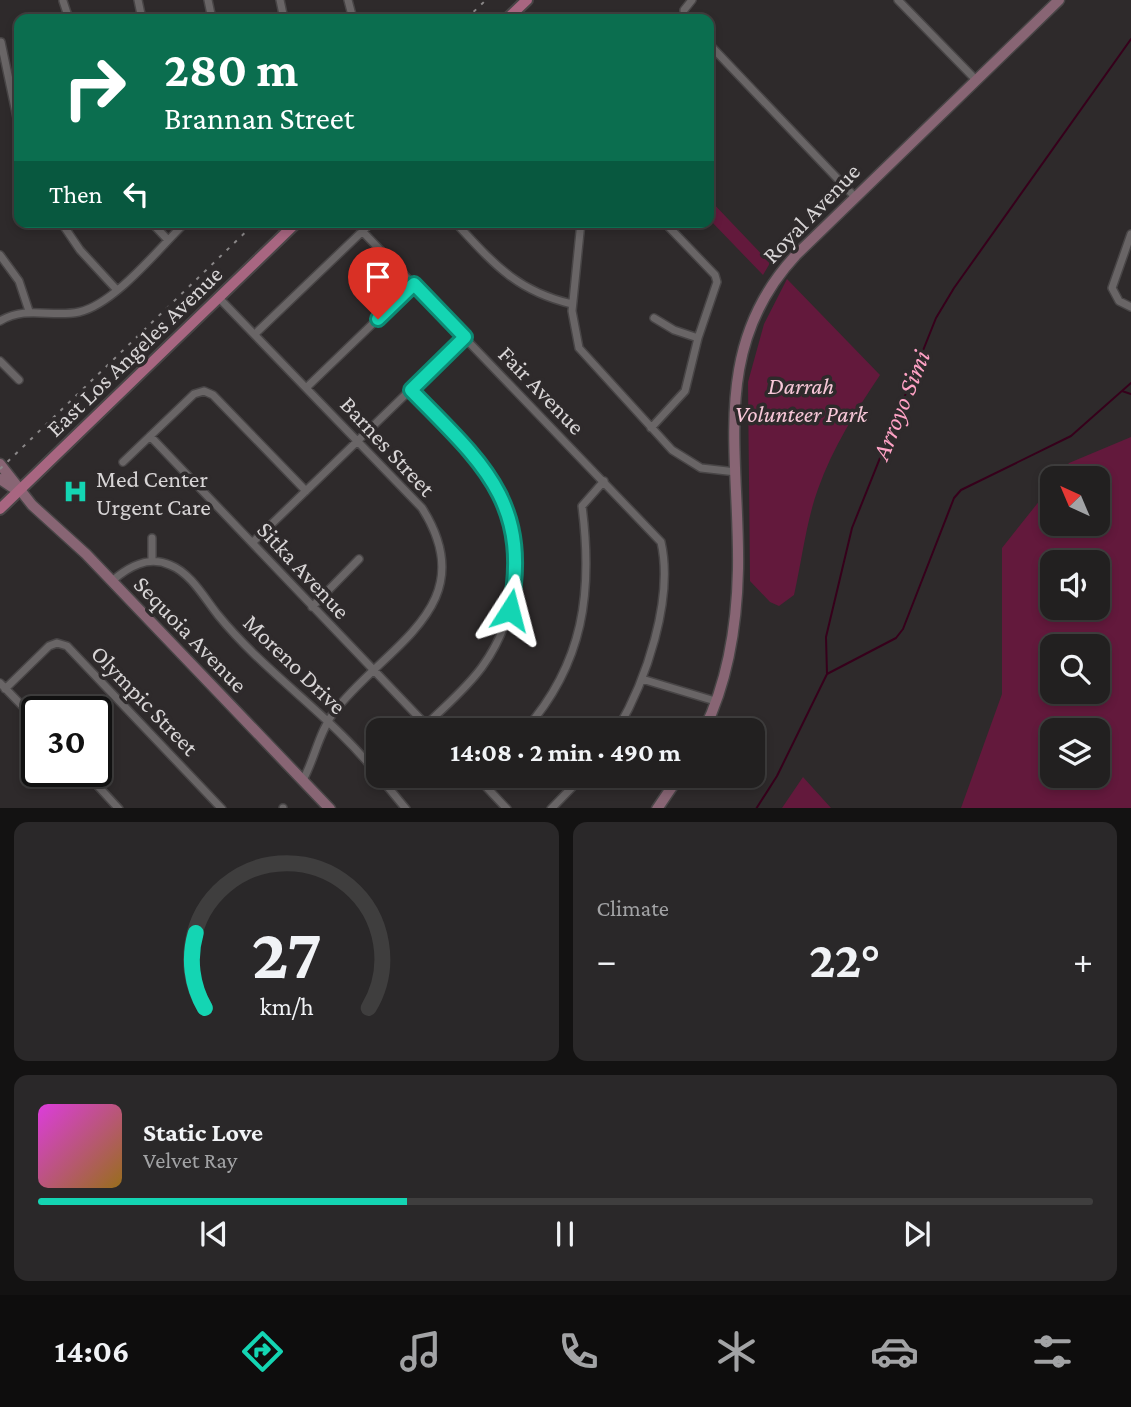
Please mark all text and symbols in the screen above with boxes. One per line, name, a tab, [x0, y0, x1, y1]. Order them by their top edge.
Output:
icon: right	[49, 42, 140, 133]
text: 280 m	[164, 42, 298, 97]
text: Brannan Street	[164, 100, 354, 136]
street label: Royal Avenue	[757, 157, 865, 269]
icon: left	[117, 175, 155, 213]
text: Then	[49, 180, 103, 209]
pin	[348, 247, 408, 319]
icon: arrive	[359, 258, 397, 296]
street label: East Los Angeles Avenue	[41, 260, 227, 442]
street label: Fair Avenue	[493, 340, 591, 440]
water label: Arroyo Simi	[865, 346, 936, 466]
park label: Darrah Volunteer Park	[735, 372, 869, 427]
street label: Barnes Street	[335, 391, 442, 502]
place label: Med Center Urgent Care	[96, 465, 211, 520]
north arrow	[1040, 466, 1110, 536]
map controls	[1040, 466, 1110, 788]
hospital icon: Med Center Urgent Care	[62, 478, 90, 506]
street label: Sitka Avenue	[252, 516, 356, 624]
button: sound	[1040, 550, 1110, 620]
street label: Sequoia Avenue	[129, 570, 253, 698]
position arrow	[473, 573, 547, 647]
street label: Moreno Drive	[238, 608, 352, 720]
button: search	[1040, 634, 1110, 704]
street label: Olympic Street	[86, 639, 205, 761]
speed limit sign: 30	[21, 696, 112, 787]
button: layers	[1040, 718, 1110, 788]
text: 14:08 · 2 min · 490 m	[450, 738, 681, 767]
text: Climate	[597, 895, 669, 921]
text: 27	[251, 913, 322, 994]
text: 22°	[809, 930, 881, 988]
text: −	[597, 939, 617, 981]
text: +	[1073, 939, 1093, 981]
text: km/h	[259, 992, 313, 1019]
text: Static Love	[143, 1118, 263, 1147]
text: Velvet Ray	[143, 1147, 237, 1173]
icon: previous	[195, 1215, 233, 1253]
icon: pause	[546, 1215, 584, 1253]
icon: next	[898, 1215, 936, 1253]
icon: directions	[238, 1327, 287, 1376]
icon: music	[396, 1327, 445, 1376]
icon: phone	[554, 1327, 603, 1376]
icon: climate	[712, 1327, 761, 1376]
icon: car	[870, 1327, 919, 1376]
icon: filters	[1028, 1327, 1077, 1376]
text: 14:06	[54, 1333, 129, 1369]

